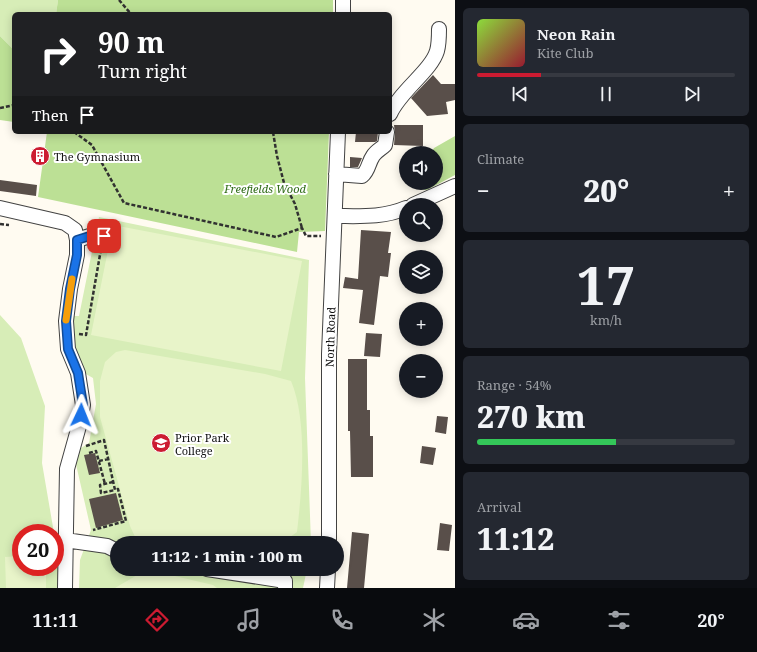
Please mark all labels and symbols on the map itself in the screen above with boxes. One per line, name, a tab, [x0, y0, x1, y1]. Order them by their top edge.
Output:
building icon: The Gymnasium	[29, 145, 51, 167]
place label: The Gymnasium	[54, 149, 141, 164]
park label: Freefields Wood	[223, 181, 306, 196]
pin	[87, 219, 121, 253]
street label: North Road	[321, 306, 339, 367]
position arrow	[60, 394, 102, 436]
place label: Prior Park College	[175, 430, 230, 458]
school or university icon: Prior Park College	[150, 432, 172, 454]
speed limit sign: 20	[12, 524, 64, 576]

